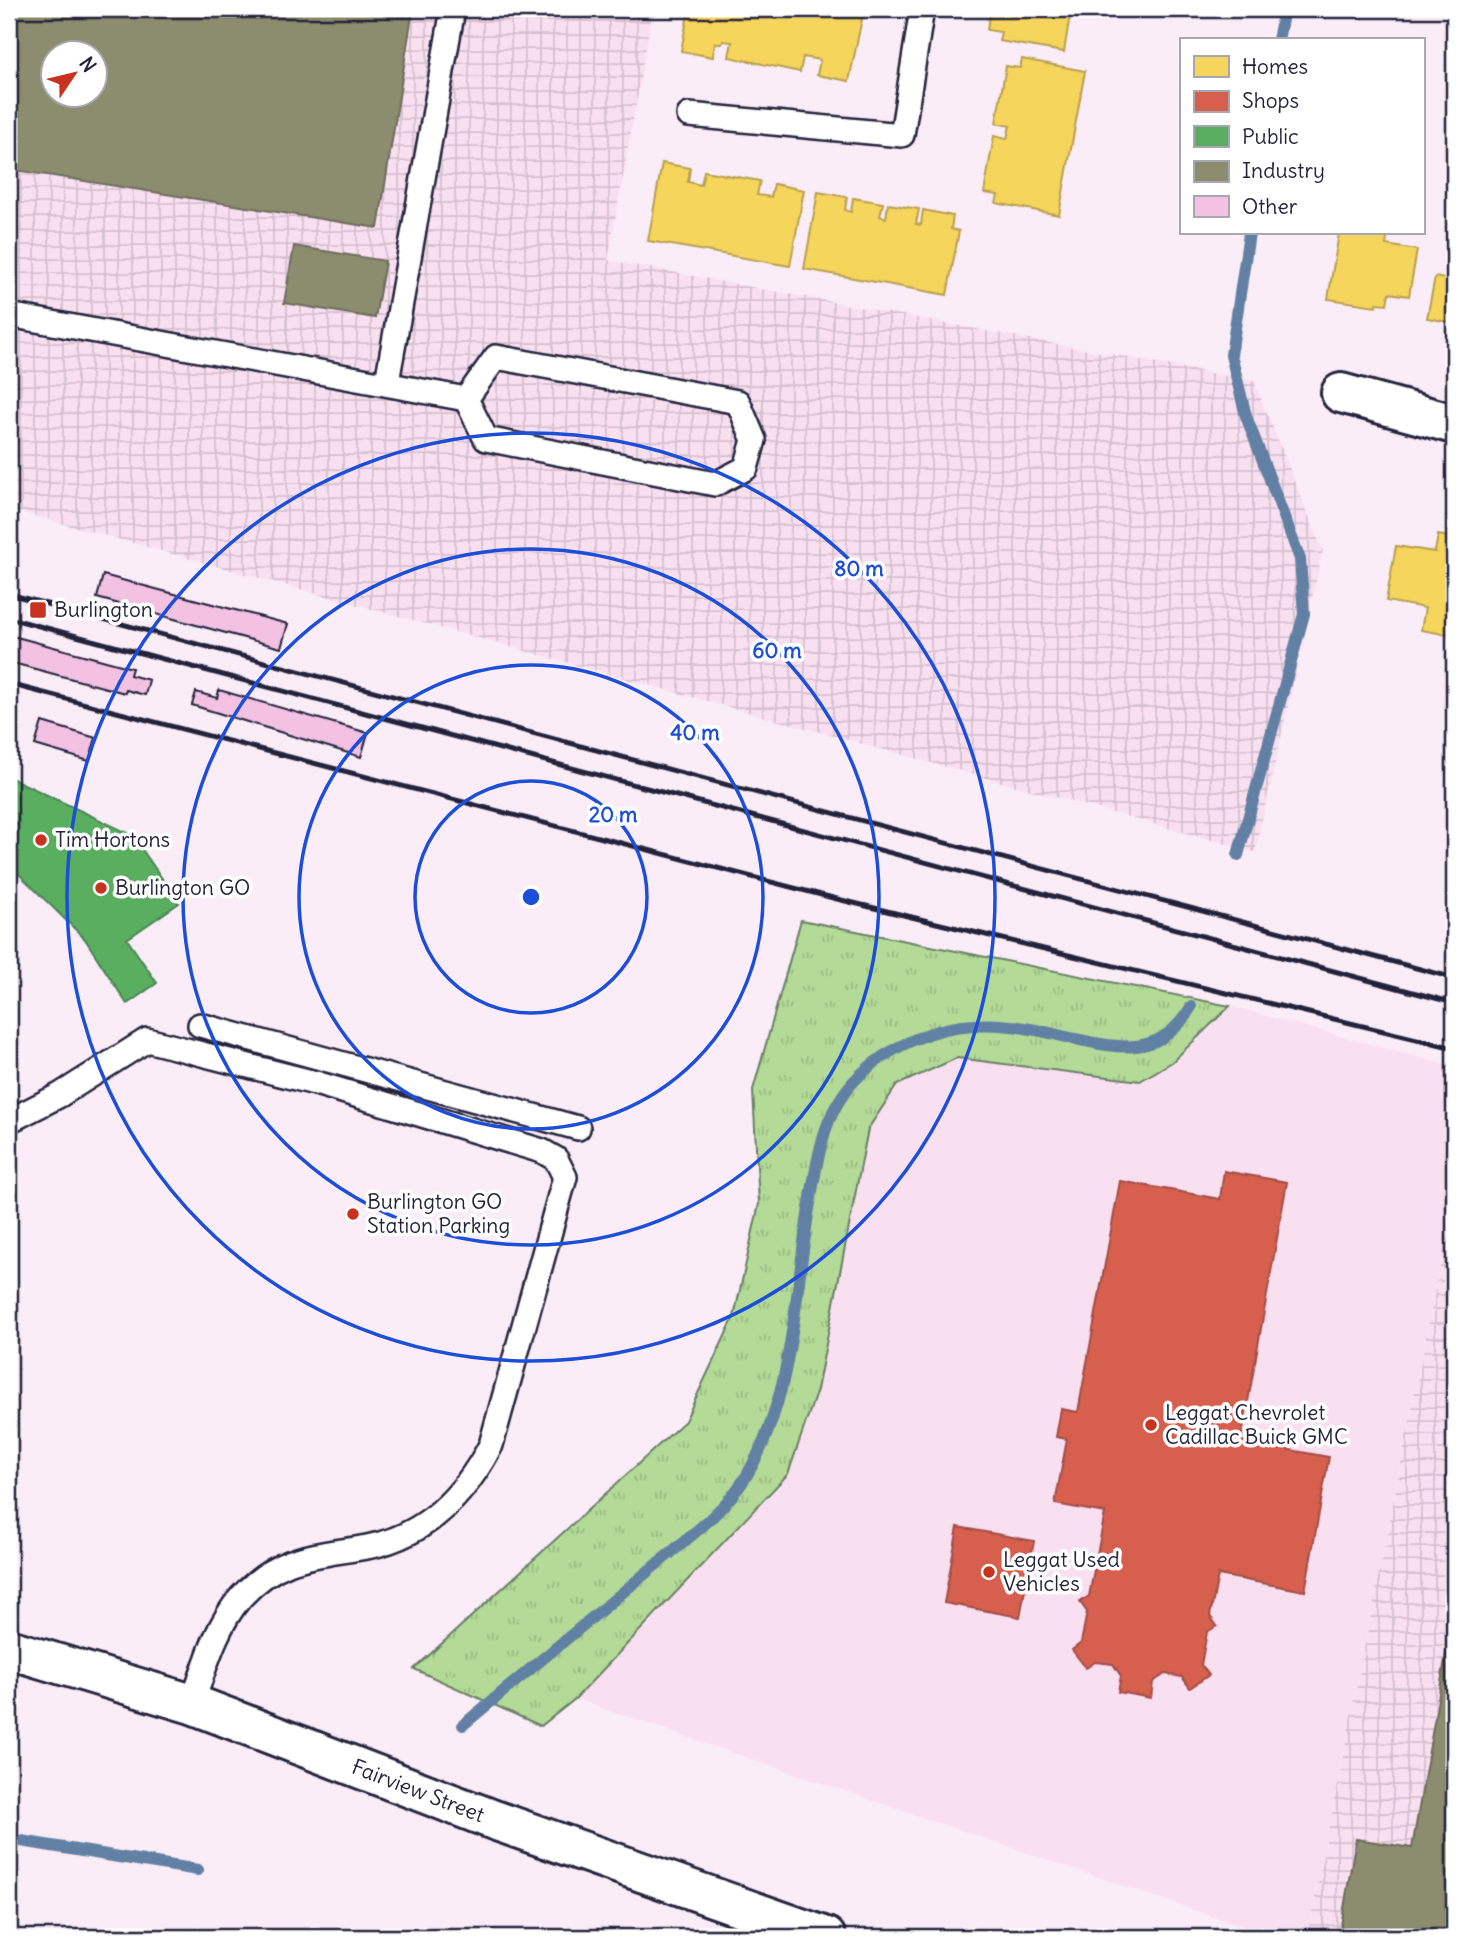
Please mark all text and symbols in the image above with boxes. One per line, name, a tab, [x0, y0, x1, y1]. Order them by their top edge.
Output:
north arrow	[38, 38, 108, 108]
legend	[1180, 38, 1424, 234]
text: N	[74, 52, 102, 77]
text: Homes	[1242, 53, 1308, 80]
text: Shops	[1242, 87, 1299, 114]
text: Public	[1242, 123, 1299, 150]
text: Industry	[1242, 157, 1325, 184]
text: Other	[1242, 193, 1298, 220]
text: 80 m	[834, 555, 884, 582]
place label: Burlington	[54, 596, 153, 623]
marker: Burlington	[28, 600, 48, 620]
text: 60 m	[752, 637, 802, 664]
text: 40 m	[670, 719, 720, 746]
text: 20 m	[589, 801, 638, 828]
place label: Tim Hortons	[55, 826, 170, 853]
marker: Tim Hortons	[33, 832, 49, 848]
place label: Burlington GO	[115, 874, 250, 901]
marker: Burlington GO	[93, 880, 109, 896]
centre of rings	[519, 885, 543, 909]
place label: Burlington GO Station Parking	[367, 1188, 510, 1239]
marker: Burlington GO Station Parking	[345, 1206, 361, 1222]
place label: Leggat Chevrolet Cadillac Buick GMC	[1165, 1399, 1348, 1450]
marker: Leggat Chevrolet Cadillac Buick GMC	[1143, 1417, 1159, 1433]
place label: Leggat Used Vehicles	[1003, 1546, 1120, 1597]
marker: Leggat Used Vehicles	[981, 1564, 997, 1580]
street label: Fairview Street	[348, 1753, 488, 1828]

